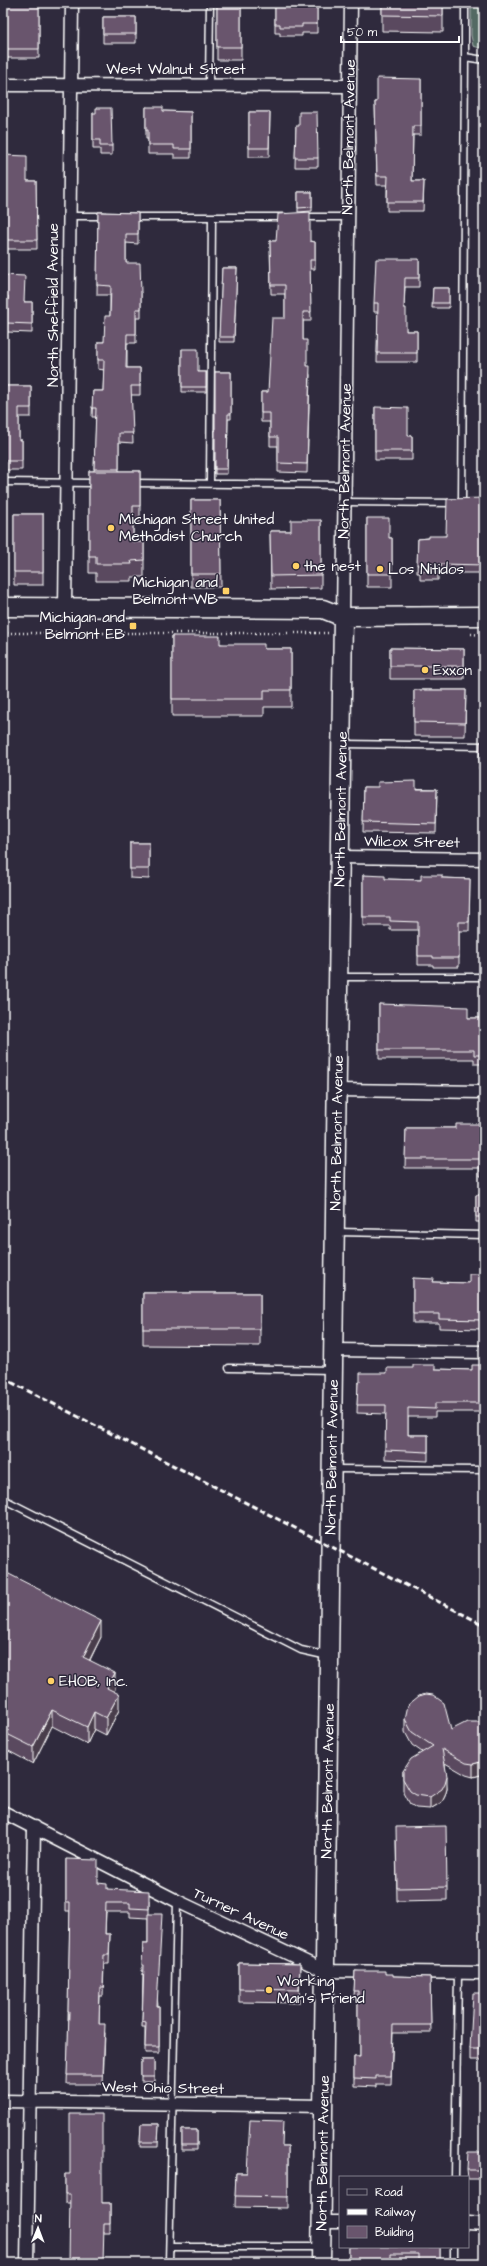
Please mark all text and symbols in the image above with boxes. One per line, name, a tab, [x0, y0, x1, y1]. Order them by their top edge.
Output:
scale bar	[341, 18, 459, 44]
text: 50 m	[347, 24, 378, 41]
street label: West Walnut Street	[106, 59, 246, 80]
street label: North Belmont Avenue	[337, 59, 361, 215]
street label: North Sheffield Avenue	[43, 223, 64, 387]
street label: North Belmont Avenue	[333, 383, 357, 539]
place label: Michigan Street United Methodist Church	[119, 509, 274, 547]
marker: Michigan Street United Methodist Church	[106, 523, 116, 533]
place label: the nest	[304, 556, 361, 577]
place label: Los Nitidos	[388, 559, 464, 580]
marker: the nest	[291, 561, 301, 571]
marker: Los Nitidos	[375, 564, 385, 574]
place label: Michigan and Belmont WB	[132, 572, 218, 610]
marker: Michigan and Belmont WB	[221, 586, 231, 596]
place label: Michigan and Belmont EB	[39, 607, 125, 645]
marker: Michigan and Belmont EB	[128, 621, 138, 631]
place label: Exxon	[433, 660, 472, 681]
marker: Exxon	[420, 665, 430, 675]
street label: North Belmont Avenue	[329, 731, 353, 887]
street label: Wilcox Street	[364, 831, 460, 853]
street label: North Belmont Avenue	[325, 1055, 349, 1211]
street label: North Belmont Avenue	[320, 1379, 344, 1535]
place label: EHOB, Inc.	[59, 1671, 128, 1692]
marker: EHOB, Inc.	[46, 1676, 56, 1686]
street label: North Belmont Avenue	[316, 1703, 340, 1859]
street label: Turner Avenue	[189, 1883, 293, 1945]
place label: Working Man's Friend	[277, 1971, 365, 2009]
marker: Working Man's Friend	[264, 1985, 274, 1995]
street label: North Belmont Avenue	[311, 2075, 335, 2231]
street label: West Ohio Street	[102, 2076, 224, 2100]
legend	[339, 2176, 469, 2248]
text: Road	[375, 2184, 403, 2201]
text: Railway	[375, 2204, 416, 2222]
north arrow	[18, 2208, 58, 2248]
text: N	[35, 2211, 42, 2226]
text: Building	[375, 2224, 413, 2242]

